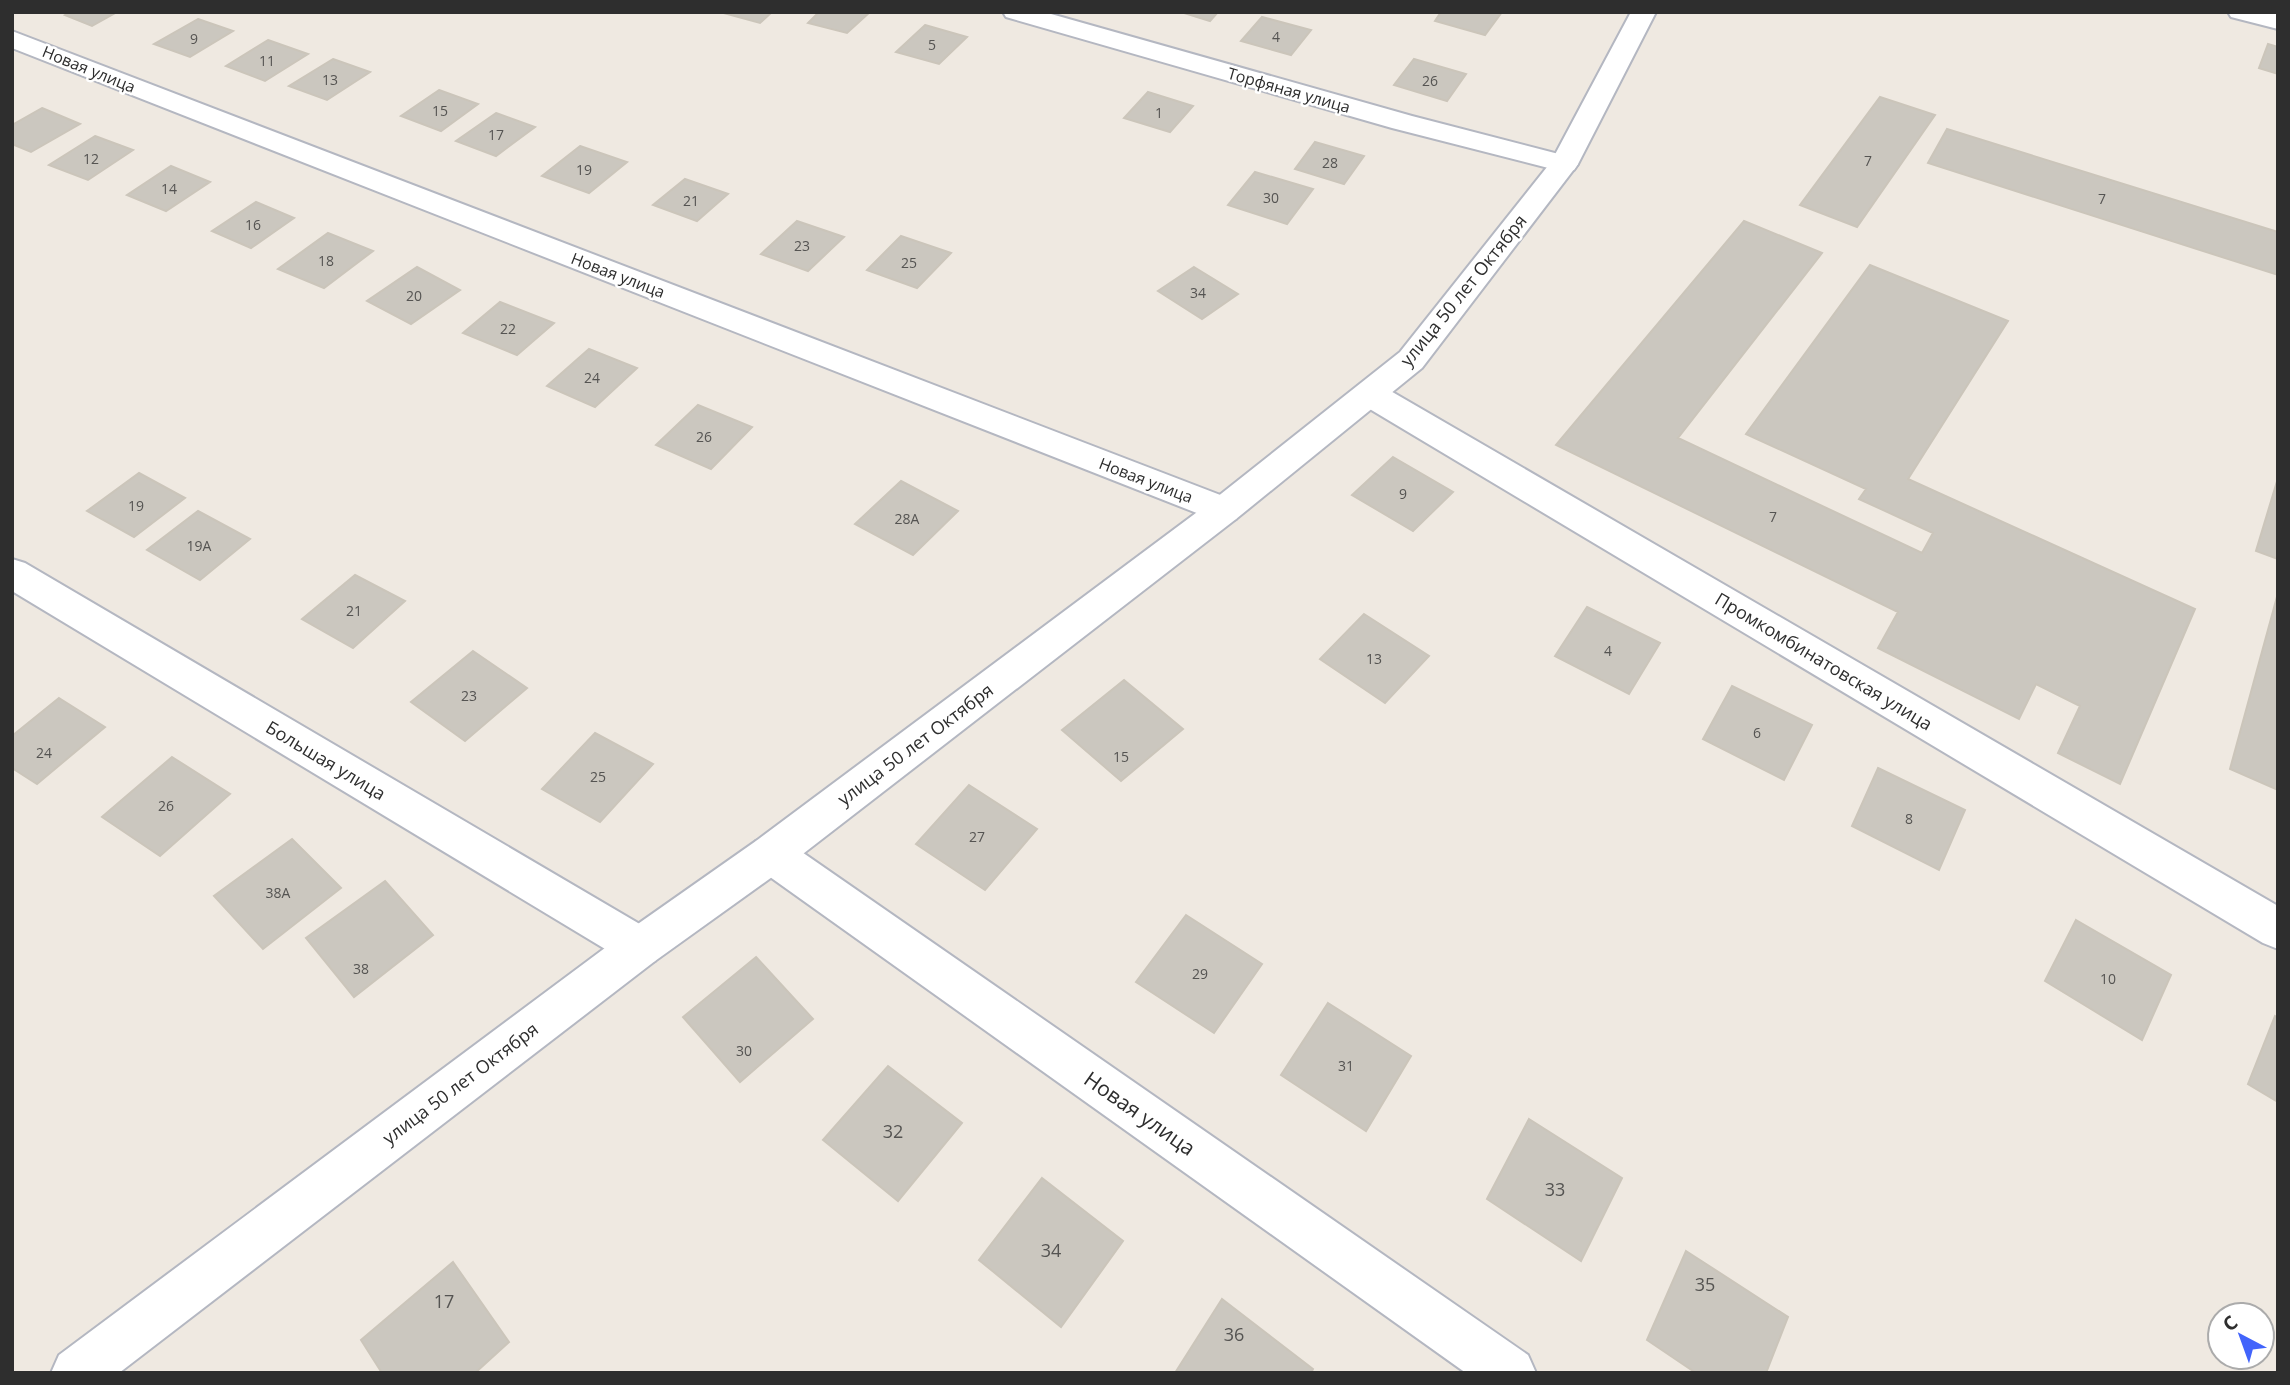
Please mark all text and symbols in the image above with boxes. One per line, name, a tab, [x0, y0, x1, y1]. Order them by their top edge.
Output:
house number: 4	[1272, 27, 1280, 46]
house number: 9	[190, 29, 198, 48]
house number: 5	[928, 35, 936, 54]
street label: Новая улица	[39, 40, 139, 98]
house number: 11	[259, 51, 275, 70]
street label: Торфяная улица	[1225, 62, 1353, 118]
house number: 13	[322, 70, 338, 89]
house number: 26	[1422, 71, 1438, 90]
house number: 15	[432, 101, 448, 120]
house number: 1	[1155, 103, 1163, 122]
house number: 17	[488, 125, 504, 144]
house number: 12	[83, 149, 99, 168]
house number: 7	[1864, 151, 1872, 170]
house number: 28	[1322, 153, 1338, 172]
house number: 19	[576, 160, 592, 179]
house number: 14	[161, 179, 177, 198]
house number: 30	[1263, 188, 1279, 207]
house number: 7	[2098, 189, 2106, 208]
house number: 21	[683, 191, 699, 210]
street label: улица 50 лет Октября	[1394, 209, 1532, 371]
house number: 16	[245, 215, 261, 234]
house number: 23	[794, 236, 810, 255]
street label: Новая улица	[568, 247, 668, 303]
house number: 18	[318, 251, 334, 270]
house number: 25	[901, 253, 917, 272]
house number: 34	[1190, 283, 1206, 302]
house number: 20	[406, 286, 422, 305]
house number: 22	[500, 319, 516, 338]
house number: 24	[584, 368, 600, 387]
house number: 26	[696, 427, 712, 446]
street label: Новая улица	[1096, 452, 1196, 508]
house number: 9	[1399, 484, 1407, 503]
house number: 19	[128, 496, 144, 515]
house number: 7	[1769, 507, 1777, 526]
house number: 28А	[895, 509, 920, 528]
house number: 19А	[187, 536, 212, 555]
street label: Промкомбинатовская улица	[1711, 587, 1937, 735]
house number: 21	[346, 601, 362, 620]
house number: 4	[1604, 641, 1612, 660]
house number: 13	[1366, 649, 1382, 668]
street label: улица 50 лет Октября	[832, 678, 998, 810]
house number: 23	[461, 686, 477, 705]
street label: Большая улица	[262, 715, 390, 805]
house number: 6	[1753, 723, 1761, 742]
house number: 24	[36, 743, 52, 762]
house number: 15	[1113, 747, 1129, 766]
house number: 25	[590, 767, 606, 786]
house number: 26	[158, 796, 174, 815]
house number: 8	[1905, 809, 1913, 828]
house number: 27	[969, 827, 985, 846]
house number: 38А	[266, 883, 291, 902]
house number: 38	[353, 959, 369, 978]
house number: 29	[1192, 964, 1208, 983]
house number: 10	[2100, 969, 2116, 988]
street label: улица 50 лет Октября	[377, 1017, 543, 1149]
house number: 30	[736, 1041, 752, 1060]
house number: 31	[1338, 1056, 1354, 1075]
street label: Новая улица	[1079, 1064, 1201, 1162]
house number: 32	[883, 1119, 903, 1143]
house number: 33	[1545, 1177, 1565, 1201]
house number: 34	[1041, 1238, 1061, 1262]
house number: 35	[1695, 1272, 1715, 1296]
house number: 17	[434, 1289, 454, 1313]
north arrow	[2206, 1301, 2276, 1371]
text: С	[2217, 1309, 2243, 1337]
house number: 36	[1224, 1322, 1244, 1346]

